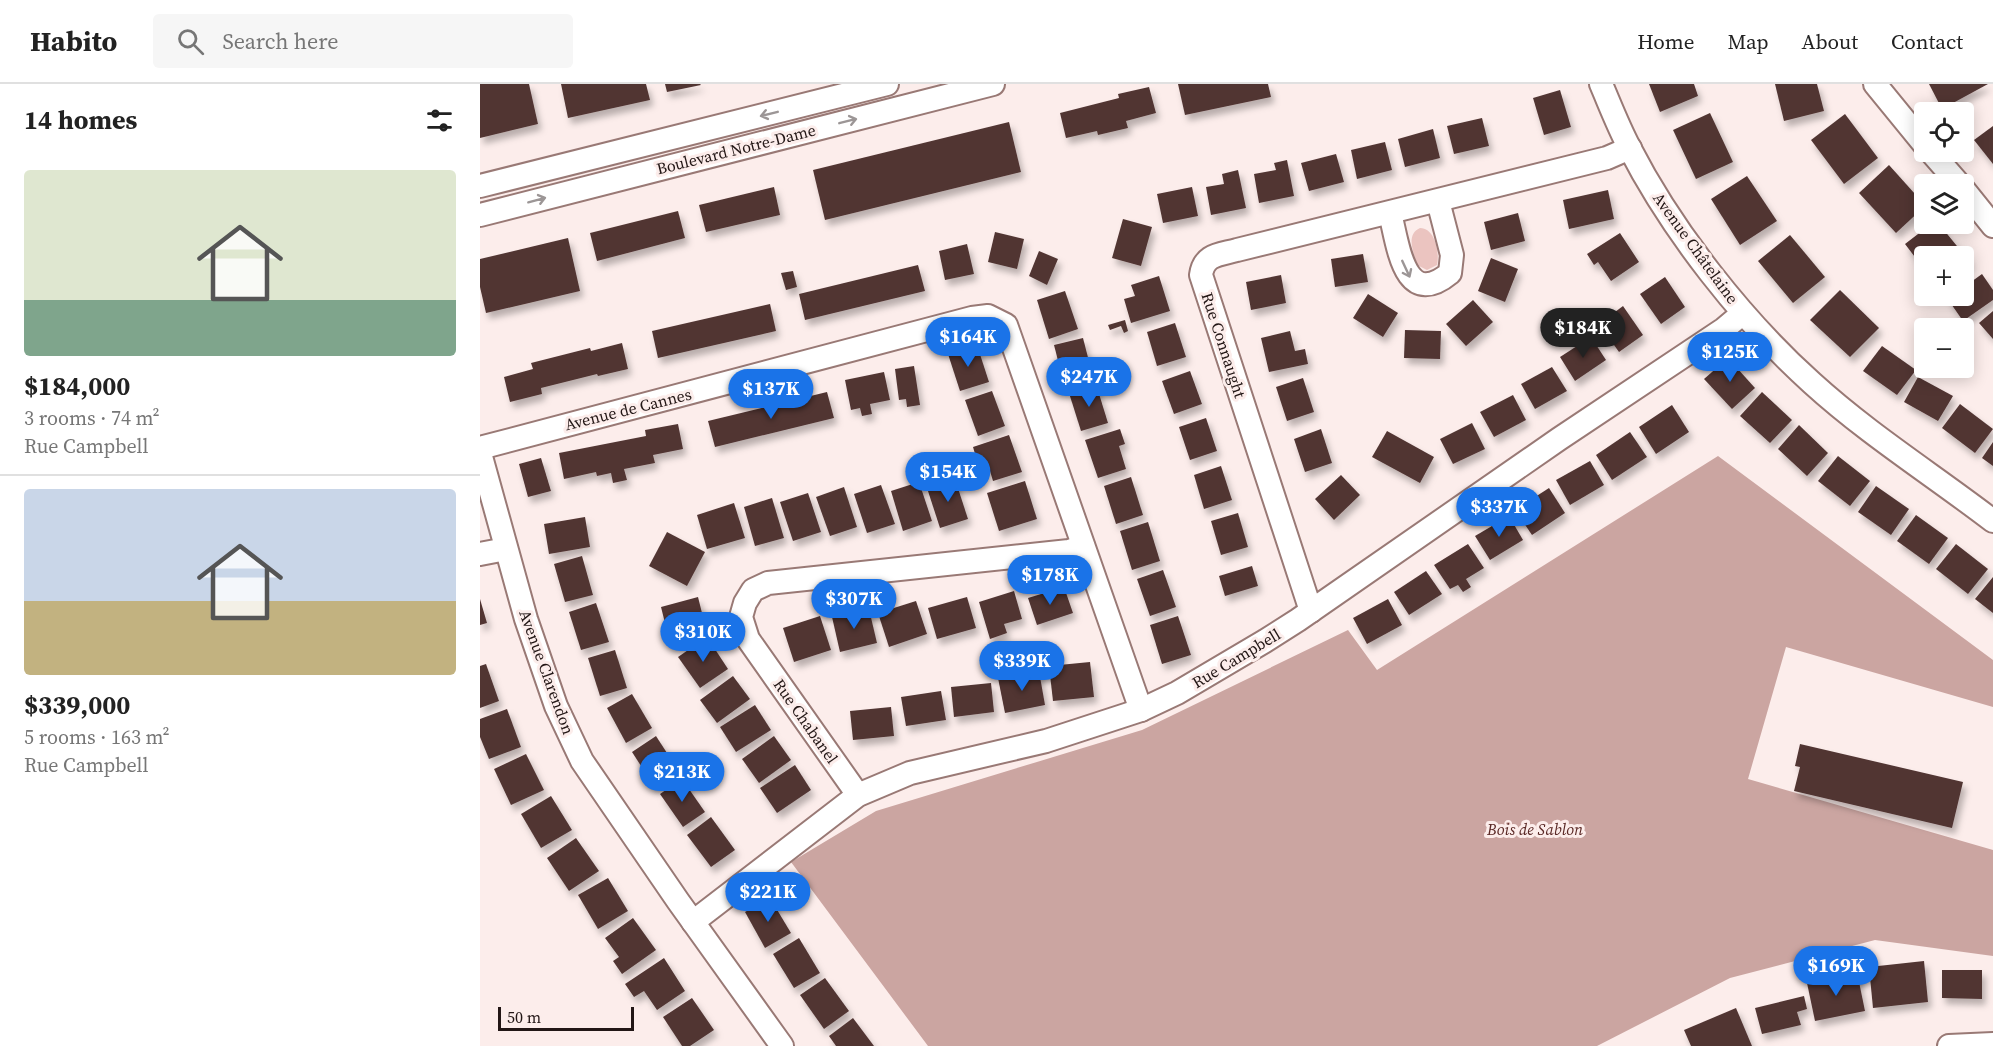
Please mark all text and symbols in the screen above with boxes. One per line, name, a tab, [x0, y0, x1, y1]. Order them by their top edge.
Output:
search box	[153, 14, 573, 68]
text: Habito	[30, 22, 117, 60]
icon: search	[174, 25, 207, 58]
text: Search here	[222, 26, 338, 56]
text: Home	[1637, 27, 1695, 56]
text: Map	[1728, 27, 1769, 56]
text: About	[1802, 27, 1858, 56]
text: Contact	[1891, 27, 1963, 56]
text: 14 homes	[24, 102, 137, 138]
map controls	[1914, 102, 1974, 378]
button: locate	[1914, 102, 1974, 162]
icon: filters	[423, 104, 456, 137]
one-way arrow	[760, 108, 779, 120]
one-way arrow	[838, 114, 857, 126]
street label: Boulevard Notre-Dame	[654, 119, 818, 179]
button: layers	[1914, 174, 1974, 234]
street label: Avenue Châtelaine	[1648, 188, 1744, 308]
one-way arrow	[527, 194, 546, 205]
icon: home	[186, 209, 294, 317]
button: +	[1914, 246, 1974, 306]
one-way arrow	[1401, 259, 1412, 277]
street label: Rue Connaught	[1197, 289, 1252, 401]
pin: $184K	[1541, 308, 1625, 359]
text: $184K	[1554, 313, 1612, 341]
pin: $164K	[926, 317, 1010, 368]
button: −	[1914, 318, 1974, 378]
text: $164K	[939, 322, 997, 350]
pin: $125K	[1688, 332, 1772, 383]
text: $125K	[1701, 337, 1759, 365]
pin: $247K	[1047, 357, 1131, 408]
text: $247K	[1060, 362, 1118, 390]
text: $184,000	[24, 368, 130, 404]
pin: $137K	[729, 369, 813, 420]
text: $137K	[742, 374, 800, 402]
street label: Avenue de Cannes	[562, 383, 694, 435]
text: 3 rooms · 74 m²	[24, 404, 160, 432]
text: Rue Campbell	[24, 432, 148, 460]
pin: $154K	[906, 452, 990, 503]
text: $154K	[919, 457, 977, 485]
pin: $337K	[1457, 487, 1541, 538]
text: $337K	[1470, 492, 1528, 520]
icon: home	[186, 528, 294, 636]
pin: $178K	[1008, 555, 1092, 606]
text: $178K	[1021, 560, 1079, 588]
pin: $307K	[812, 579, 896, 630]
text: $307K	[825, 584, 883, 612]
street label: Avenue Clarendon	[514, 607, 580, 738]
pin: $310K	[661, 612, 745, 663]
text: $310K	[674, 617, 732, 645]
street label: Rue Campbell	[1188, 623, 1285, 693]
pin: $339K	[980, 641, 1064, 692]
text: $339K	[993, 646, 1051, 674]
street label: Rue Chabanel	[769, 674, 844, 768]
text: $339,000	[24, 687, 130, 723]
text: 5 rooms · 163 m²	[24, 723, 170, 751]
text: Rue Campbell	[24, 751, 148, 779]
pin: $213K	[640, 752, 724, 803]
text: $213K	[653, 757, 711, 785]
park label: Bois de Sablon	[1486, 818, 1583, 840]
pin: $221K	[726, 872, 810, 923]
text: $221K	[739, 877, 797, 905]
pin: $169K	[1794, 946, 1878, 997]
text: $169K	[1807, 951, 1865, 979]
scale bar	[498, 1004, 634, 1032]
text: 50 m	[507, 1006, 541, 1028]

